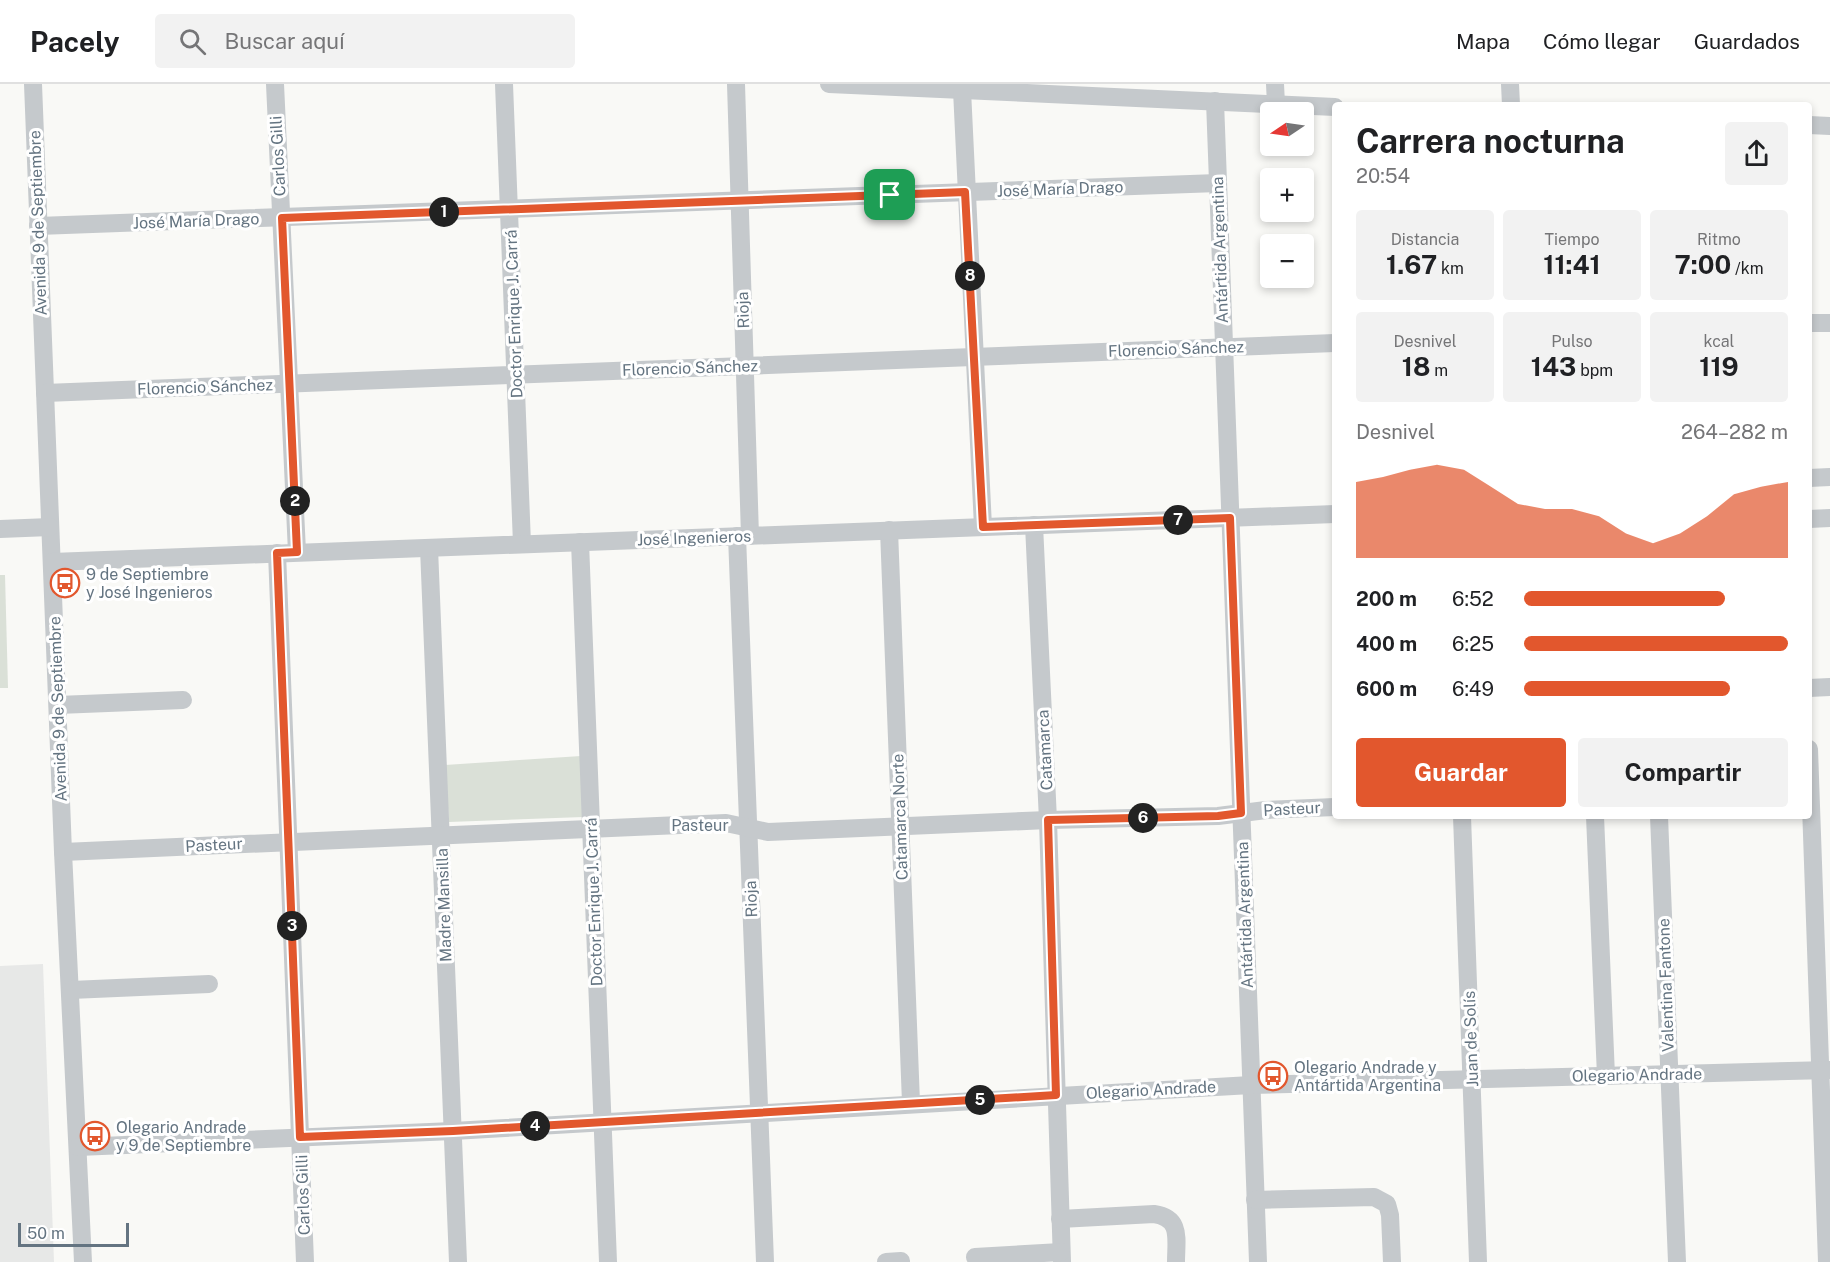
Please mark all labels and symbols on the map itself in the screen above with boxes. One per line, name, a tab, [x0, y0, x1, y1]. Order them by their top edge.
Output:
north arrow	[1260, 102, 1314, 156]
street label: Carlos Gilli	[266, 115, 290, 197]
street label: Avenida 9 de Septiembre	[25, 130, 51, 316]
pin	[864, 169, 915, 220]
street label: Antártida Argentina	[1208, 176, 1232, 324]
street label: José María Drago	[996, 177, 1124, 201]
pin: 1	[429, 197, 459, 227]
street label: José María Drago	[132, 209, 260, 233]
street label: Doctor Enrique J. Carrá	[502, 229, 526, 399]
pin: 8	[955, 261, 985, 291]
street label: Rioja	[733, 291, 753, 329]
street label: Florencio Sánchez	[1108, 337, 1245, 361]
street label: Florencio Sánchez	[622, 356, 759, 380]
street label: Florencio Sánchez	[137, 375, 274, 399]
pin: 2	[280, 486, 310, 516]
pin: 7	[1163, 505, 1193, 535]
street label: José Ingenieros	[637, 527, 751, 549]
place label: 9 de Septiembre y José Ingenieros	[86, 565, 213, 602]
bus stop icon: 9 de Septiembre y José Ingenieros	[49, 567, 81, 599]
street label: Avenida 9 de Septiembre	[45, 616, 71, 802]
street label: Catamarca	[1033, 709, 1057, 791]
street label: Catamarca Norte	[888, 753, 912, 881]
street label: Pasteur	[1263, 798, 1321, 820]
pin: 6	[1128, 803, 1158, 833]
street label: Pasteur	[671, 816, 729, 835]
street label: Doctor Enrique J. Carrá	[582, 817, 606, 987]
street label: Pasteur	[185, 834, 243, 856]
street label: Antártida Argentina	[1233, 841, 1257, 989]
street label: Madre Mansilla	[433, 848, 455, 962]
street label: Rioja	[741, 880, 761, 918]
pin: 3	[277, 911, 307, 941]
street label: Valentina Fantone	[1654, 918, 1678, 1052]
street label: Juan de Solís	[1460, 991, 1482, 1087]
place label: Olegario Andrade y Antártida Argentina	[1294, 1058, 1441, 1095]
bus stop icon: Olegario Andrade y Antártida Argentina	[1257, 1060, 1289, 1092]
street label: Olegario Andrade	[1572, 1064, 1702, 1086]
street label: Olegario Andrade	[1085, 1077, 1217, 1103]
pin: 5	[965, 1085, 995, 1115]
pin: 4	[520, 1111, 550, 1141]
place label: Olegario Andrade y 9 de Septiembre	[116, 1118, 251, 1155]
bus stop icon: Olegario Andrade y 9 de Septiembre	[79, 1120, 111, 1152]
street label: Carlos Gilli	[292, 1154, 314, 1236]
scale bar	[18, 1220, 129, 1248]

